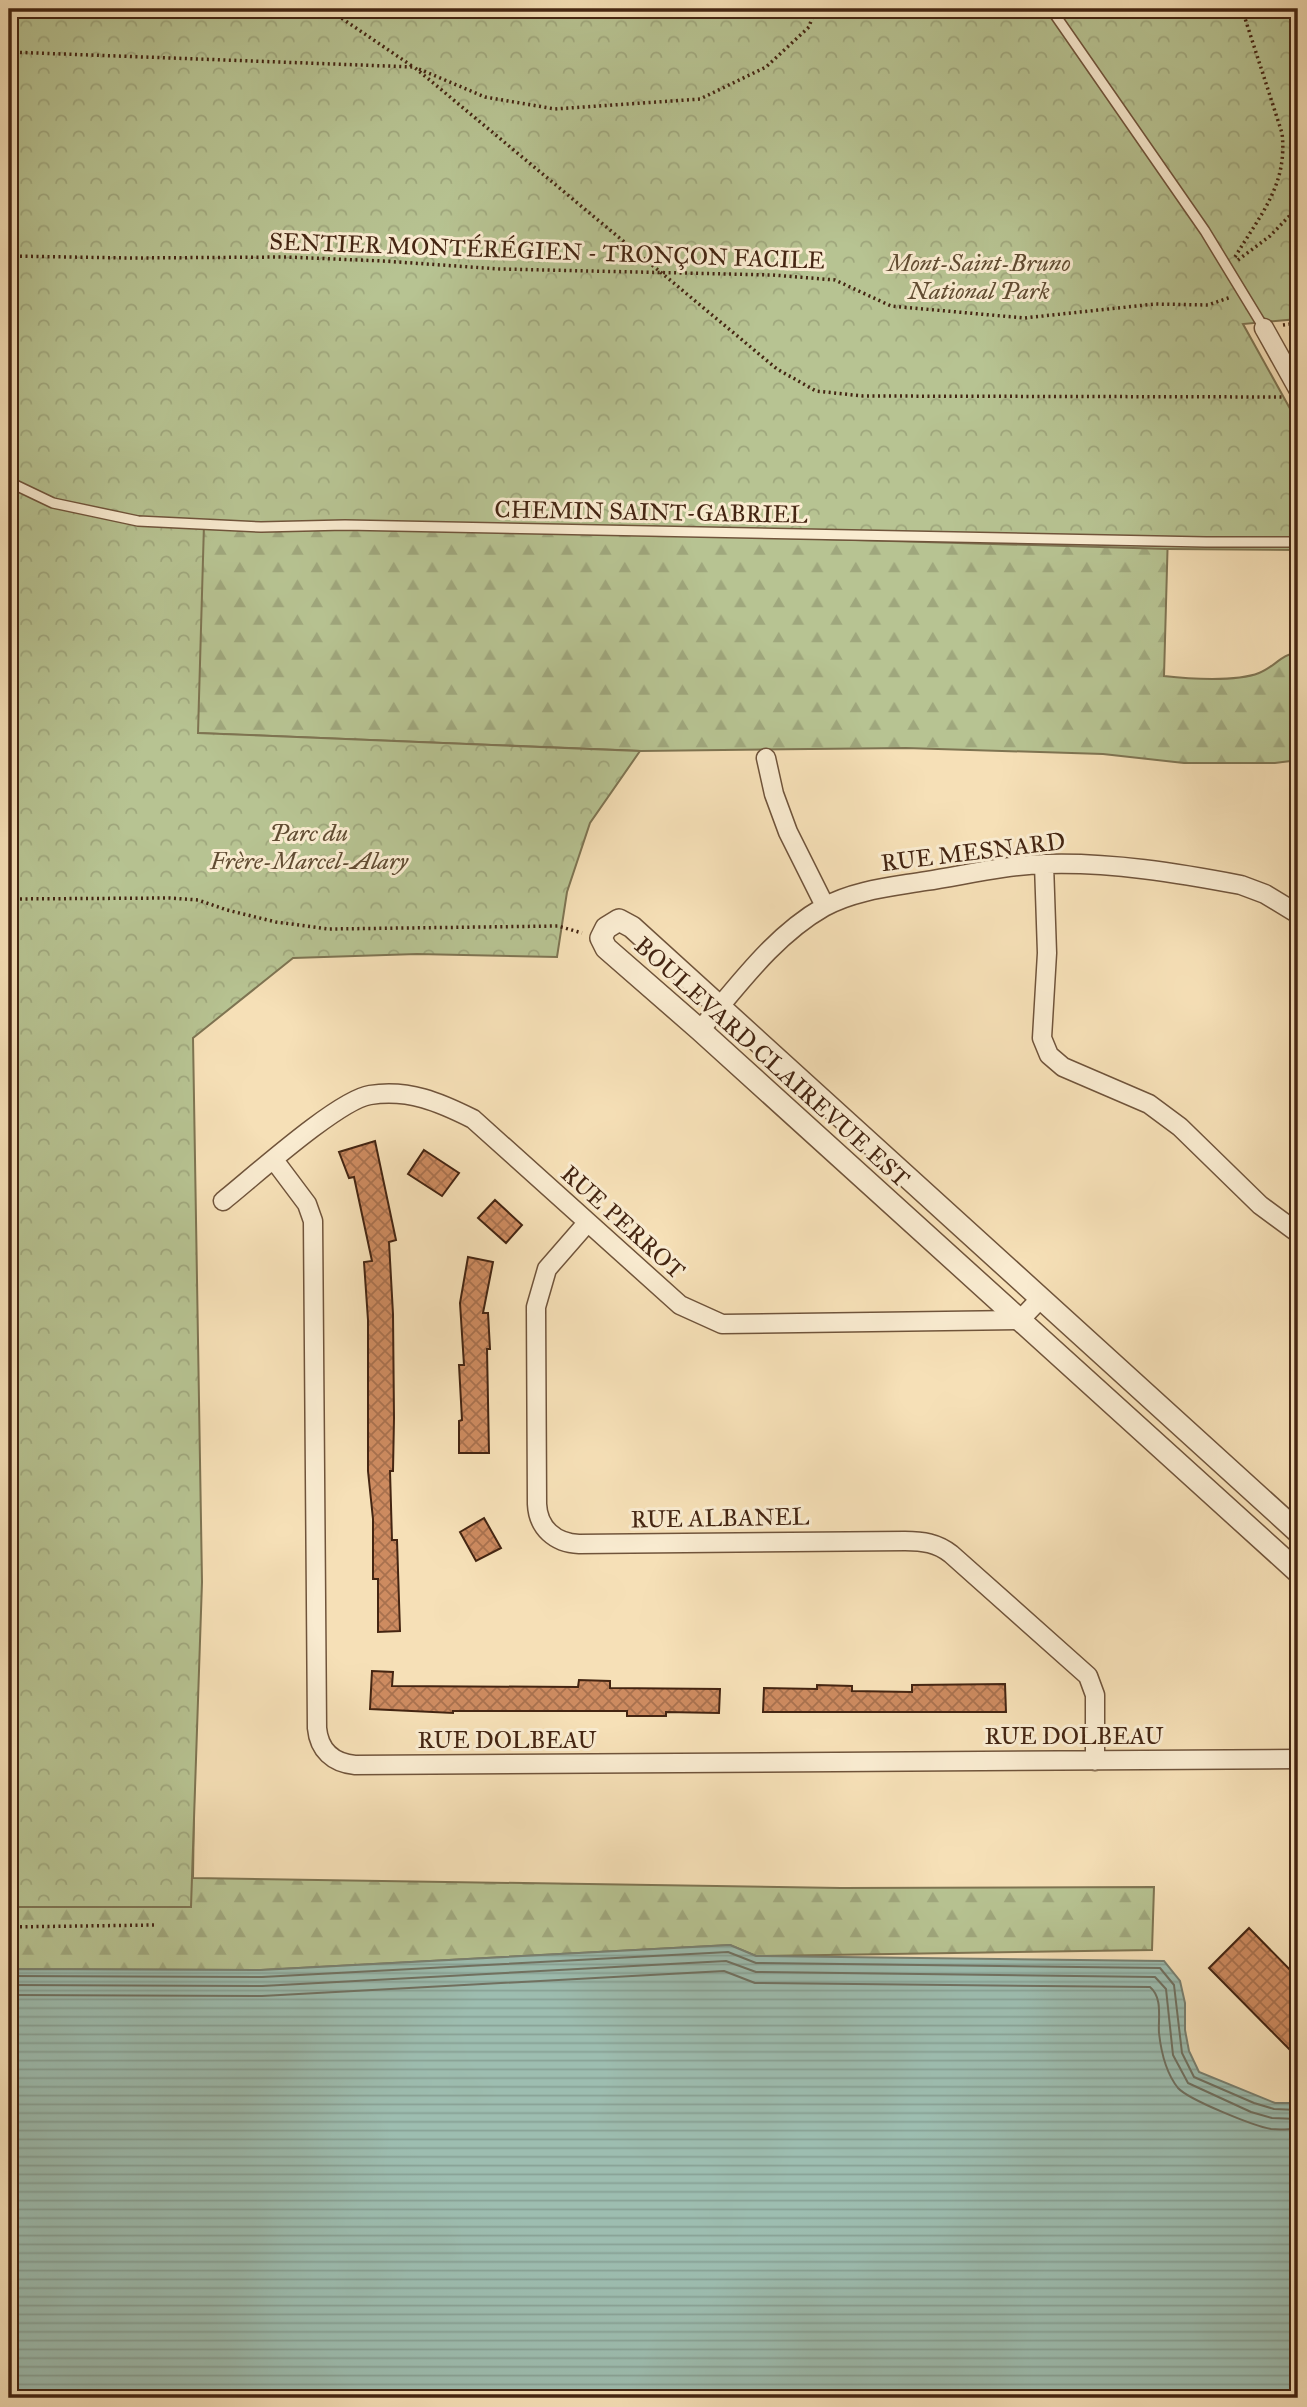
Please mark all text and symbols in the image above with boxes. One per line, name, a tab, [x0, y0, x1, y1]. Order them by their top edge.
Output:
street label: SENTIER MONTÉRÉGIEN - TRONÇON FACILE	[269, 226, 825, 276]
park label: Mont-Saint-Bruno National Park	[885, 248, 1071, 306]
street label: CHEMIN SAINT-GABRIEL	[494, 494, 808, 530]
park label: Parc du Frère-Marcel-Alary	[209, 818, 409, 876]
street label: RUE MESNARD	[879, 826, 1067, 878]
street label: BOULEVARD CLAIREVUE EST	[628, 930, 916, 1194]
street label: RUE PERROT	[555, 1159, 691, 1285]
street label: RUE ALBANEL	[630, 1501, 810, 1535]
street label: RUE DOLBEAU	[984, 1721, 1164, 1751]
street label: RUE DOLBEAU	[417, 1725, 597, 1755]

